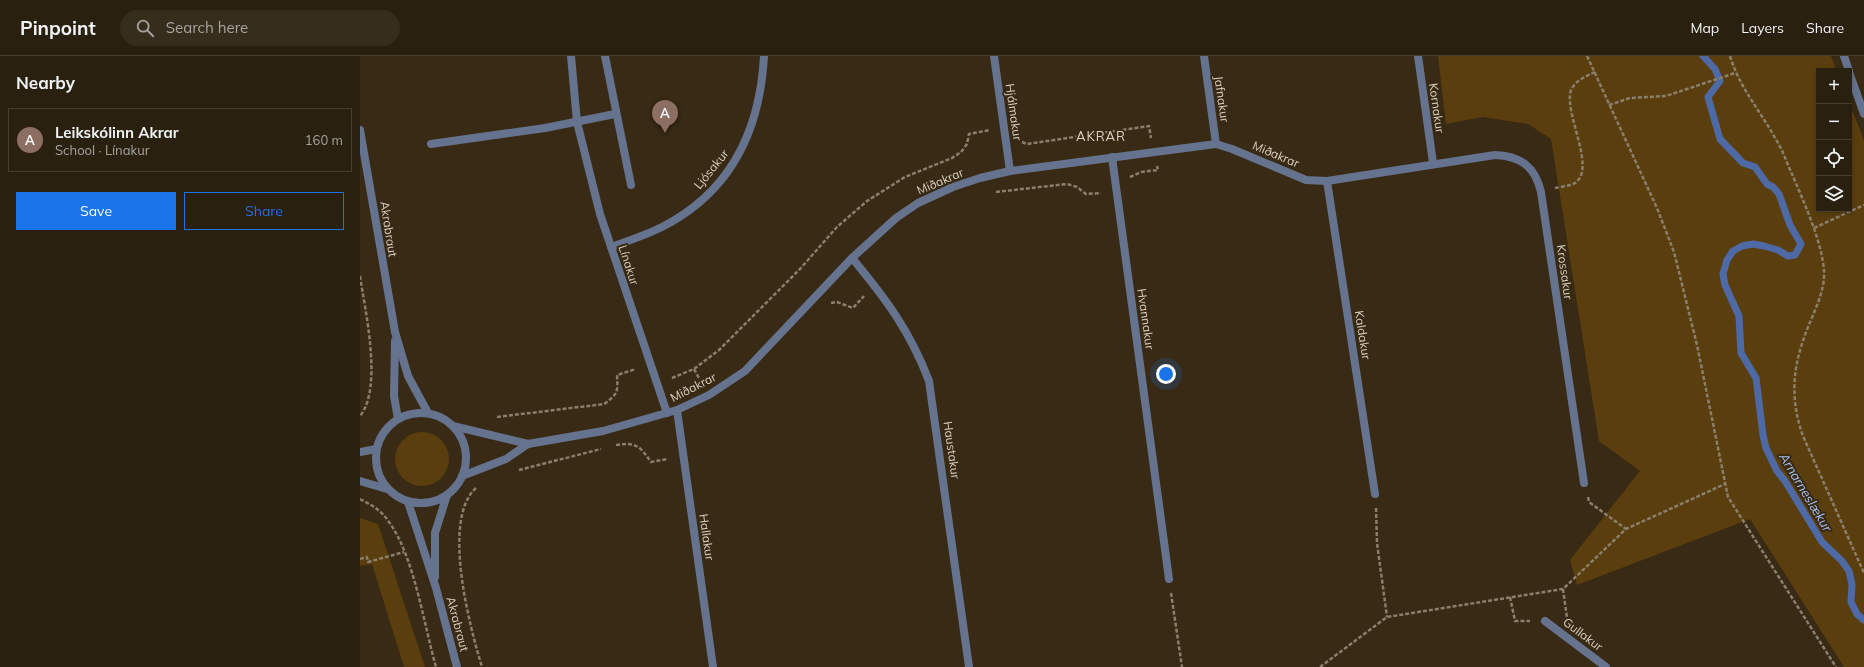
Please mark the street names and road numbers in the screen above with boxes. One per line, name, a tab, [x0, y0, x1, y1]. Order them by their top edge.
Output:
street label: Jafnakur	[1211, 75, 1233, 124]
street label: Kornakur	[1426, 82, 1448, 135]
street label: Hjálmakur	[1003, 83, 1026, 142]
street label: Miðakrar	[1250, 137, 1302, 171]
street label: Ljósakur	[690, 146, 732, 192]
street label: Miðakrar	[914, 164, 966, 198]
street label: Akrabraut	[377, 200, 401, 258]
street label: Línakur	[616, 243, 643, 287]
street label: Krossakur	[1554, 244, 1576, 301]
street label: Hvannakur	[1134, 288, 1158, 351]
street label: Kaldakur	[1352, 309, 1374, 361]
street label: Miðakrar	[668, 369, 719, 405]
street label: Haustakur	[941, 420, 964, 480]
street label: Hallakur	[696, 513, 718, 562]
street label: Akrabraut	[443, 595, 473, 653]
street label: Gullakur	[1560, 614, 1606, 654]

